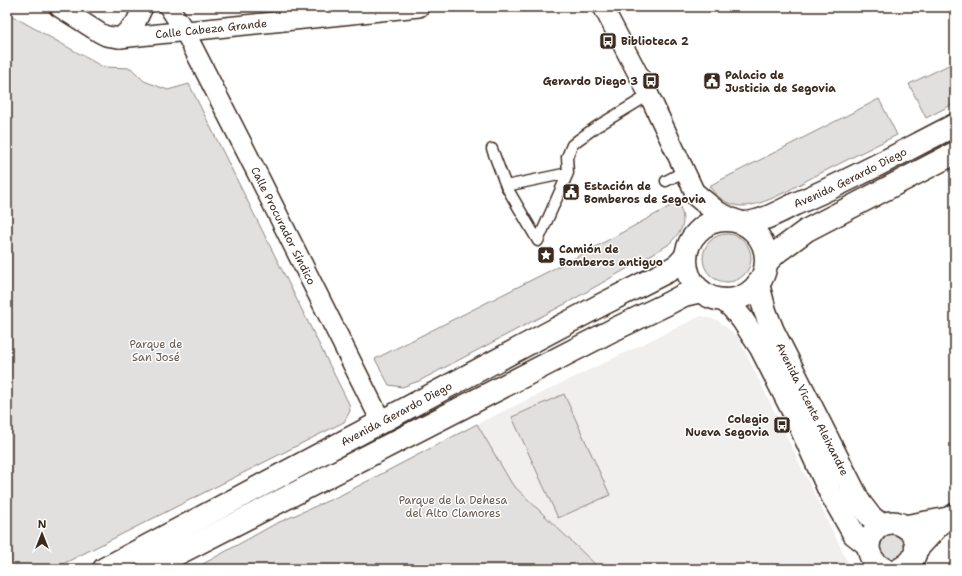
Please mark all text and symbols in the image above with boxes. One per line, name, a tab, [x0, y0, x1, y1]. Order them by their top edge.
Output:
street label: Calle Cabeza Grande	[155, 15, 268, 42]
bus stop icon: Biblioteca 2	[598, 31, 618, 51]
place label: Biblioteca 2	[621, 34, 689, 49]
place label: Palacio de Justicia de Segovia	[725, 68, 836, 96]
bus stop icon: Gerardo Diego 3	[641, 71, 661, 91]
public building icon: Palacio de Justicia de Segovia	[702, 71, 722, 91]
place label: Gerardo Diego 3	[543, 74, 638, 89]
street label: Avenida Gerardo Diego	[791, 144, 910, 211]
street label: Calle Procurador Síndico	[248, 164, 319, 288]
place label: Estación de Bomberos de Segovia	[584, 179, 706, 207]
public building icon: Estación de Bomberos de Segovia	[561, 182, 581, 202]
place label: Camión de Bomberos antiguo	[559, 242, 663, 270]
place icon: Camión de Bomberos antiguo	[536, 245, 556, 265]
park label: Parque de San José	[130, 337, 182, 365]
street label: Avenida Vicente Aleixandre	[773, 340, 852, 478]
street label: Avenida Gerardo Diego	[338, 378, 455, 449]
place label: Colegio Nueva Segovia	[685, 412, 769, 440]
bus stop icon: Colegio Nueva Segovia	[772, 415, 792, 435]
park label: Parque de la Dehesa del Alto Clamores	[399, 493, 507, 521]
north arrow	[22, 514, 62, 554]
text: N	[38, 517, 47, 532]

